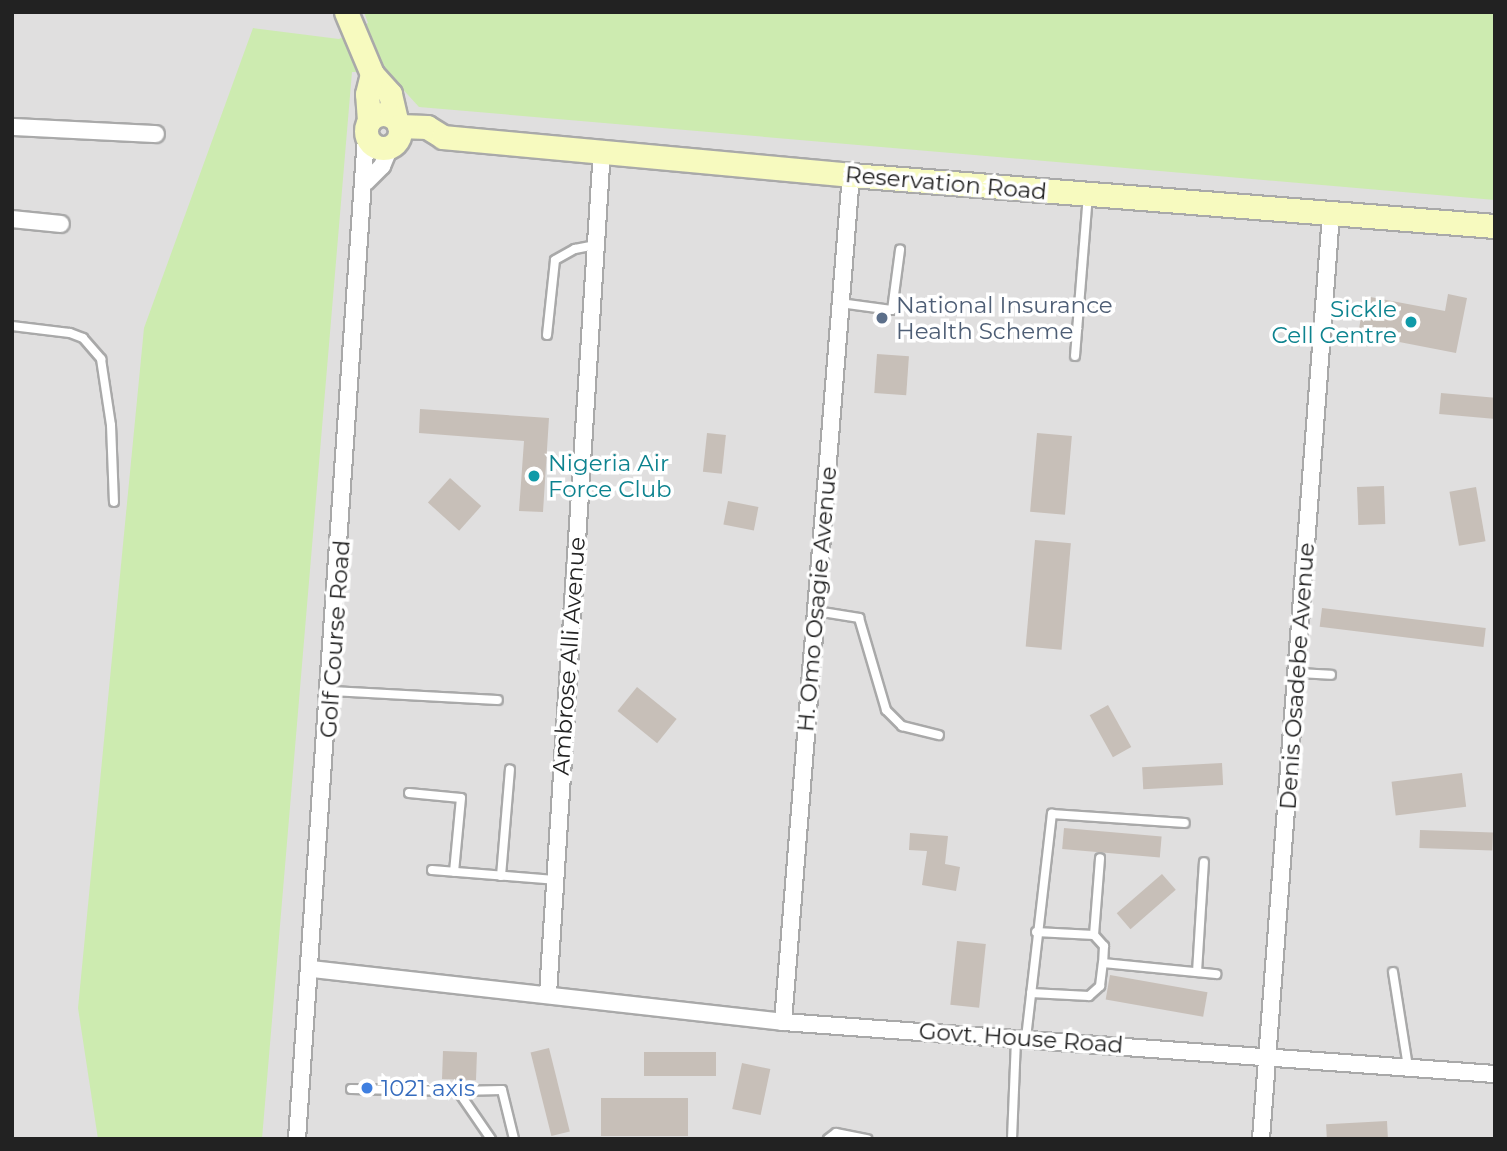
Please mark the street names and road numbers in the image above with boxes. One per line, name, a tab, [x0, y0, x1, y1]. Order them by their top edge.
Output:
street label: Reservation Road	[844, 160, 1048, 206]
street label: H. Omo Osagie Avenue	[792, 465, 842, 733]
street label: Ambrose Alli Avenue	[547, 536, 591, 776]
street label: Golf Course Road	[314, 539, 356, 739]
street label: Denis Osadebe Avenue	[1274, 541, 1320, 811]
street label: Govt. House Road	[918, 1017, 1124, 1059]

